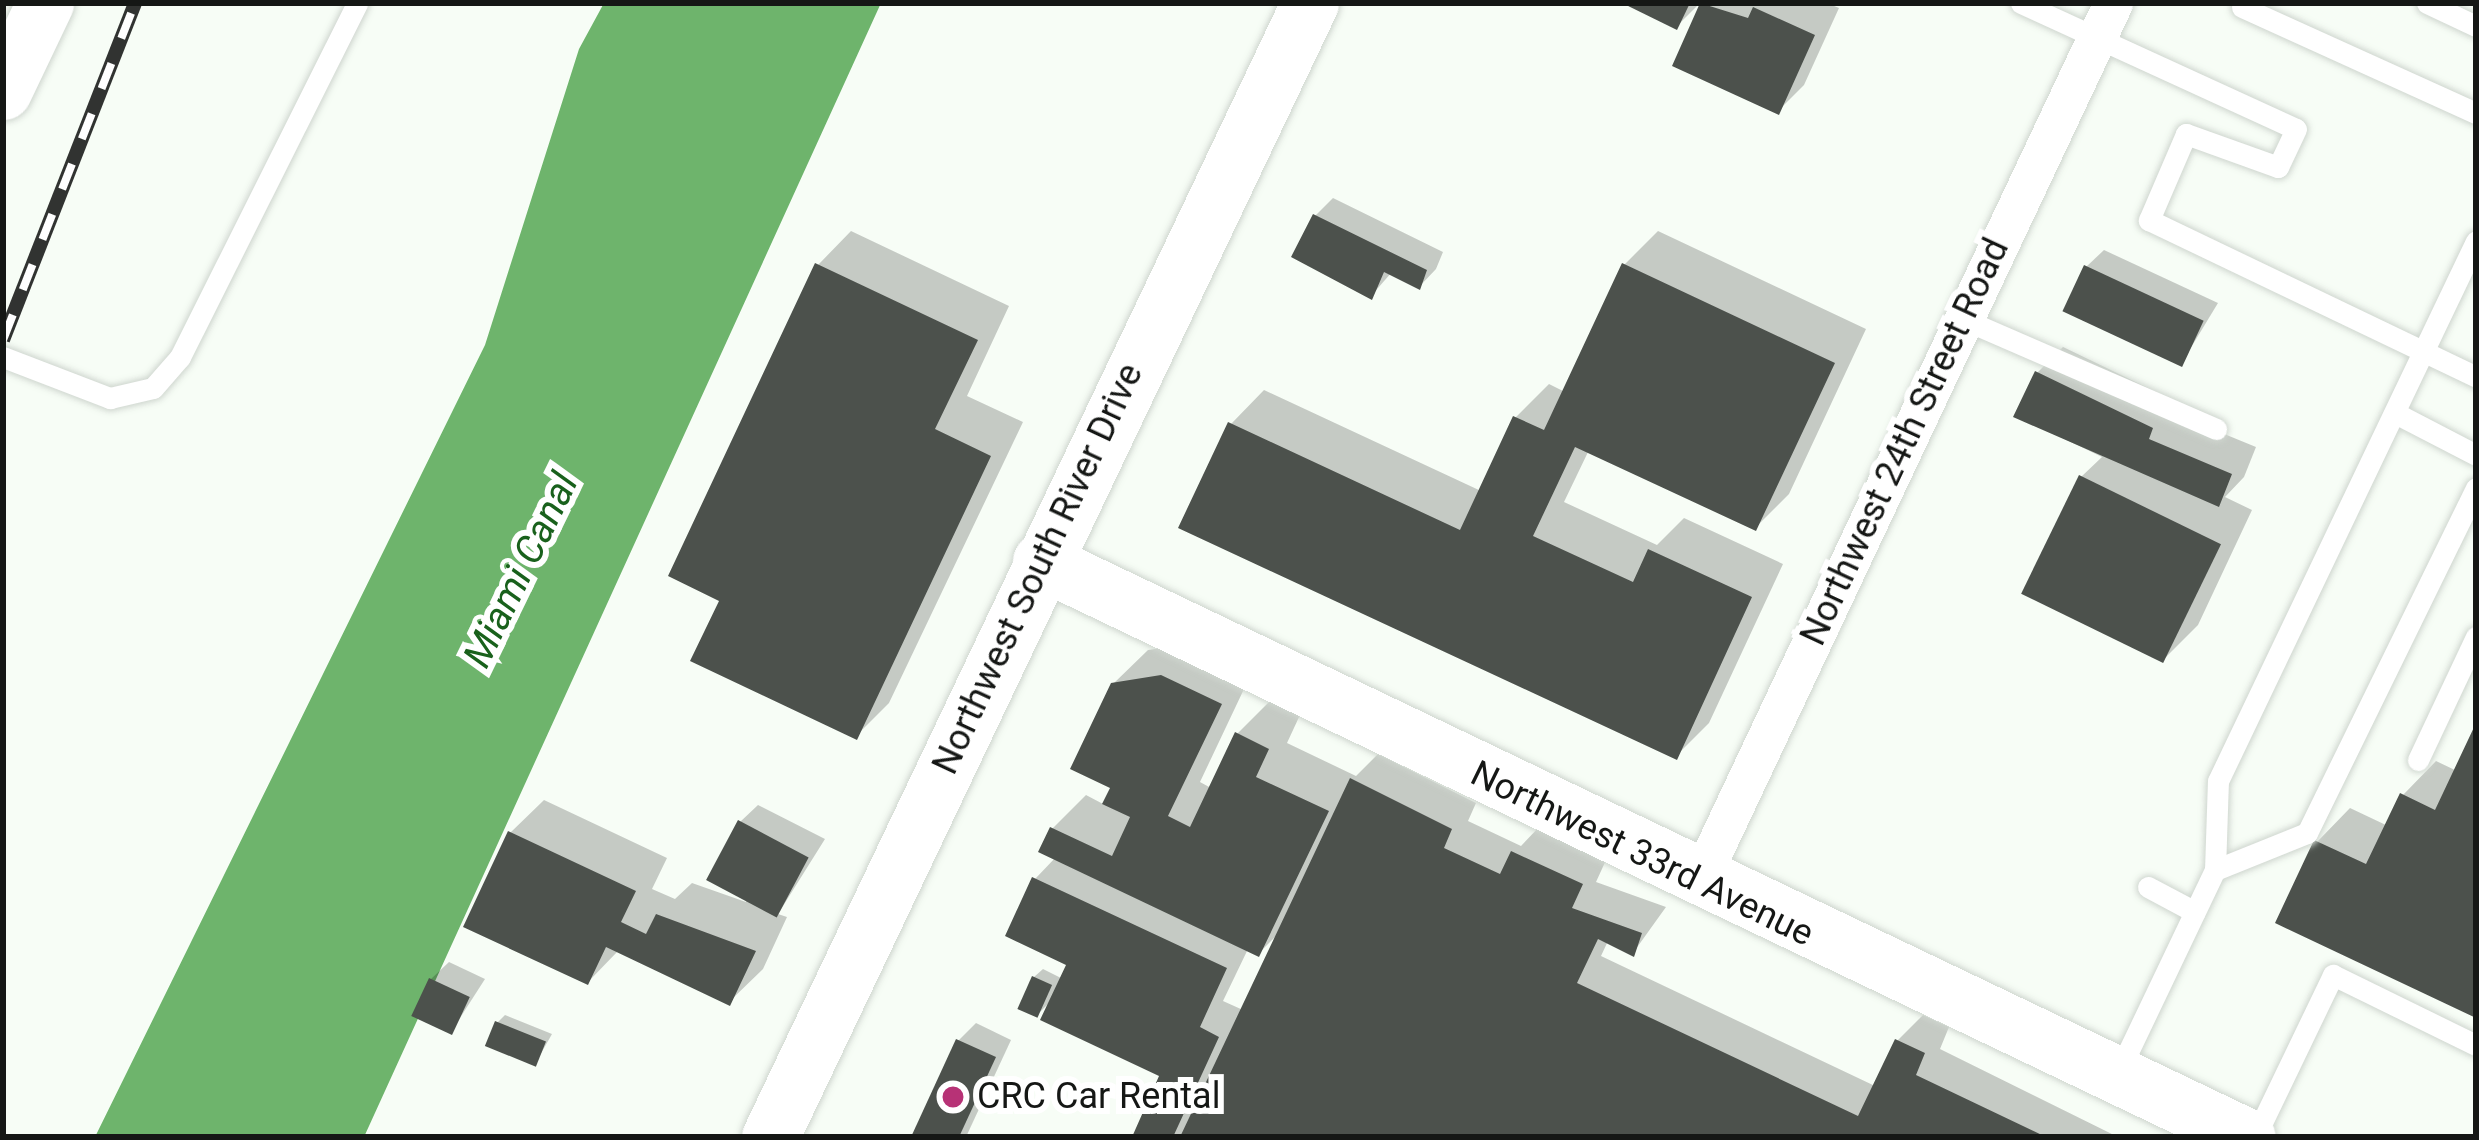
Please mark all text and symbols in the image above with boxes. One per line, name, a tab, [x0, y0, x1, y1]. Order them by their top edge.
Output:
street label: Northwest 24th Street Road	[1792, 232, 2018, 652]
street label: Northwest South River Drive	[924, 357, 1152, 781]
water label: Miami Canal	[454, 465, 588, 675]
street label: Northwest 33rd Avenue	[1464, 752, 1820, 956]
place label: CRC Car Rental	[977, 1075, 1220, 1119]
marker: CRC Car Rental	[940, 1084, 966, 1110]

